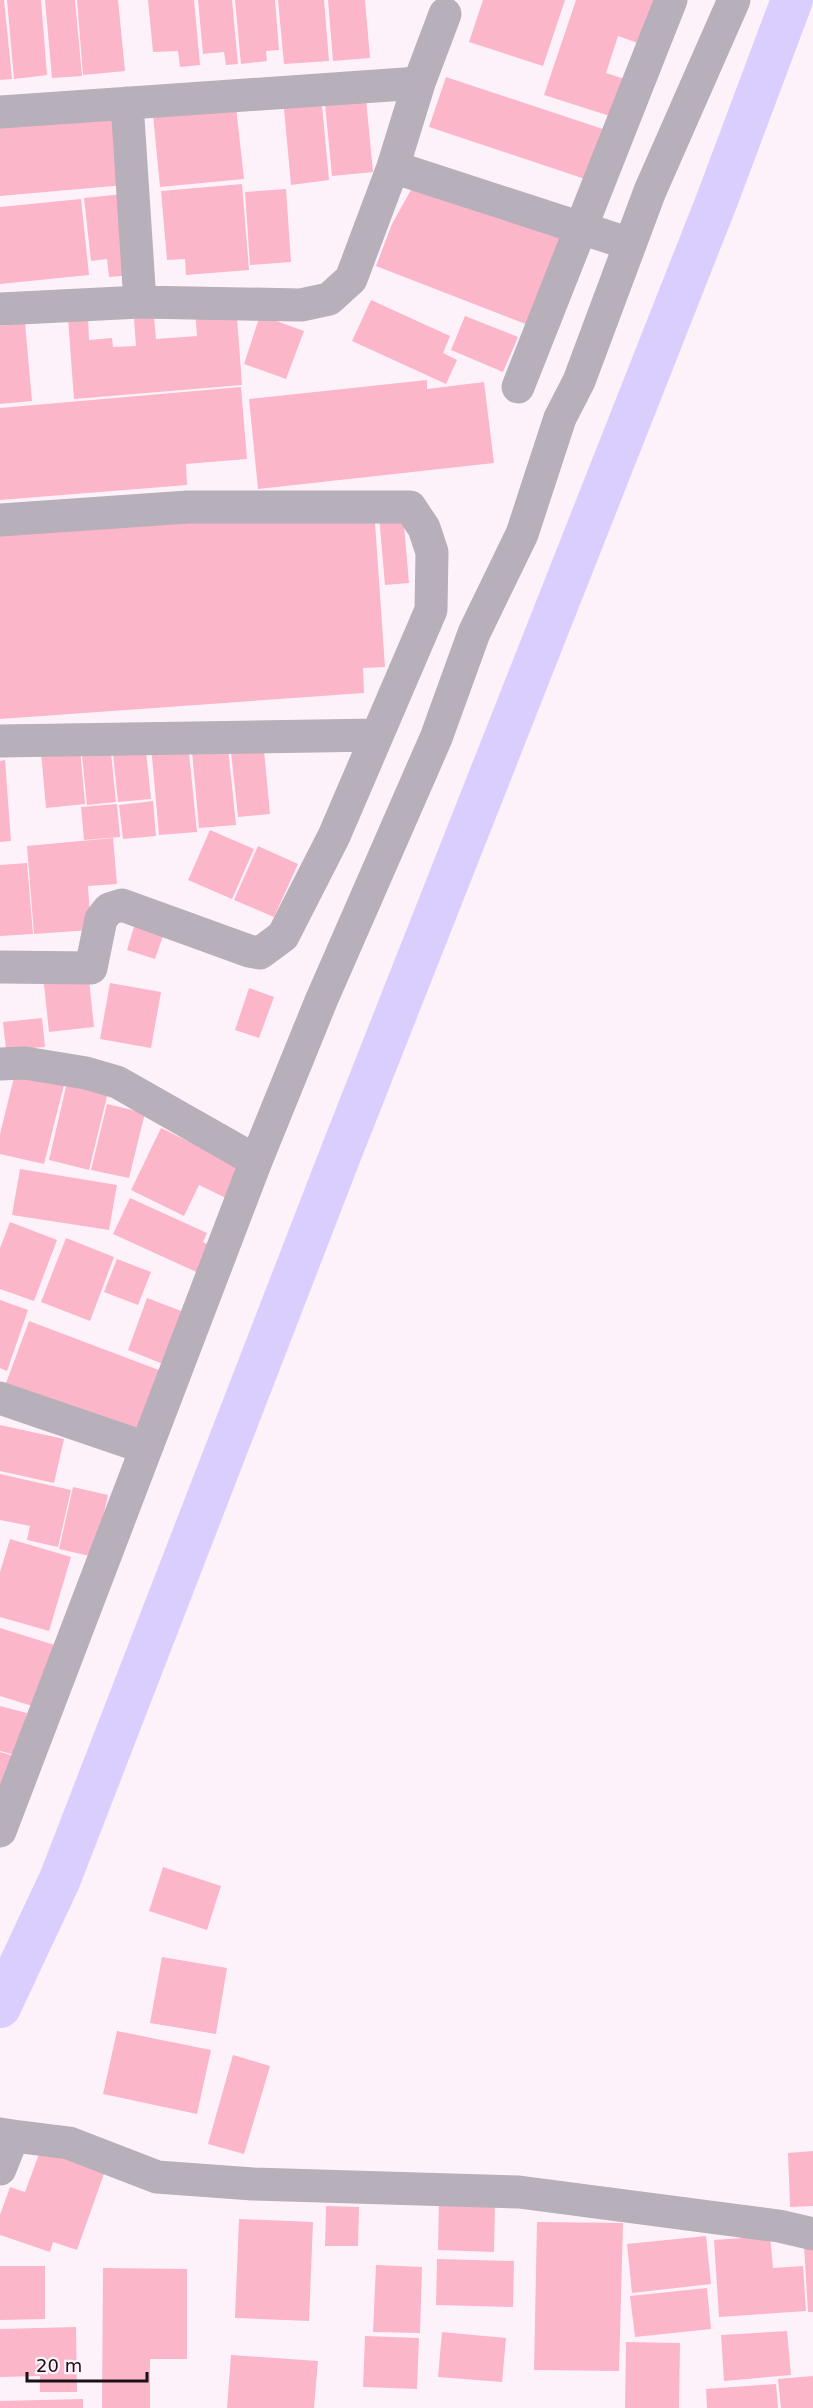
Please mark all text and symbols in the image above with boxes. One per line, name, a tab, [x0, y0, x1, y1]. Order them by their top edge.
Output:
scale bar	[27, 2345, 147, 2383]
text: 20 m	[36, 2355, 82, 2376]

